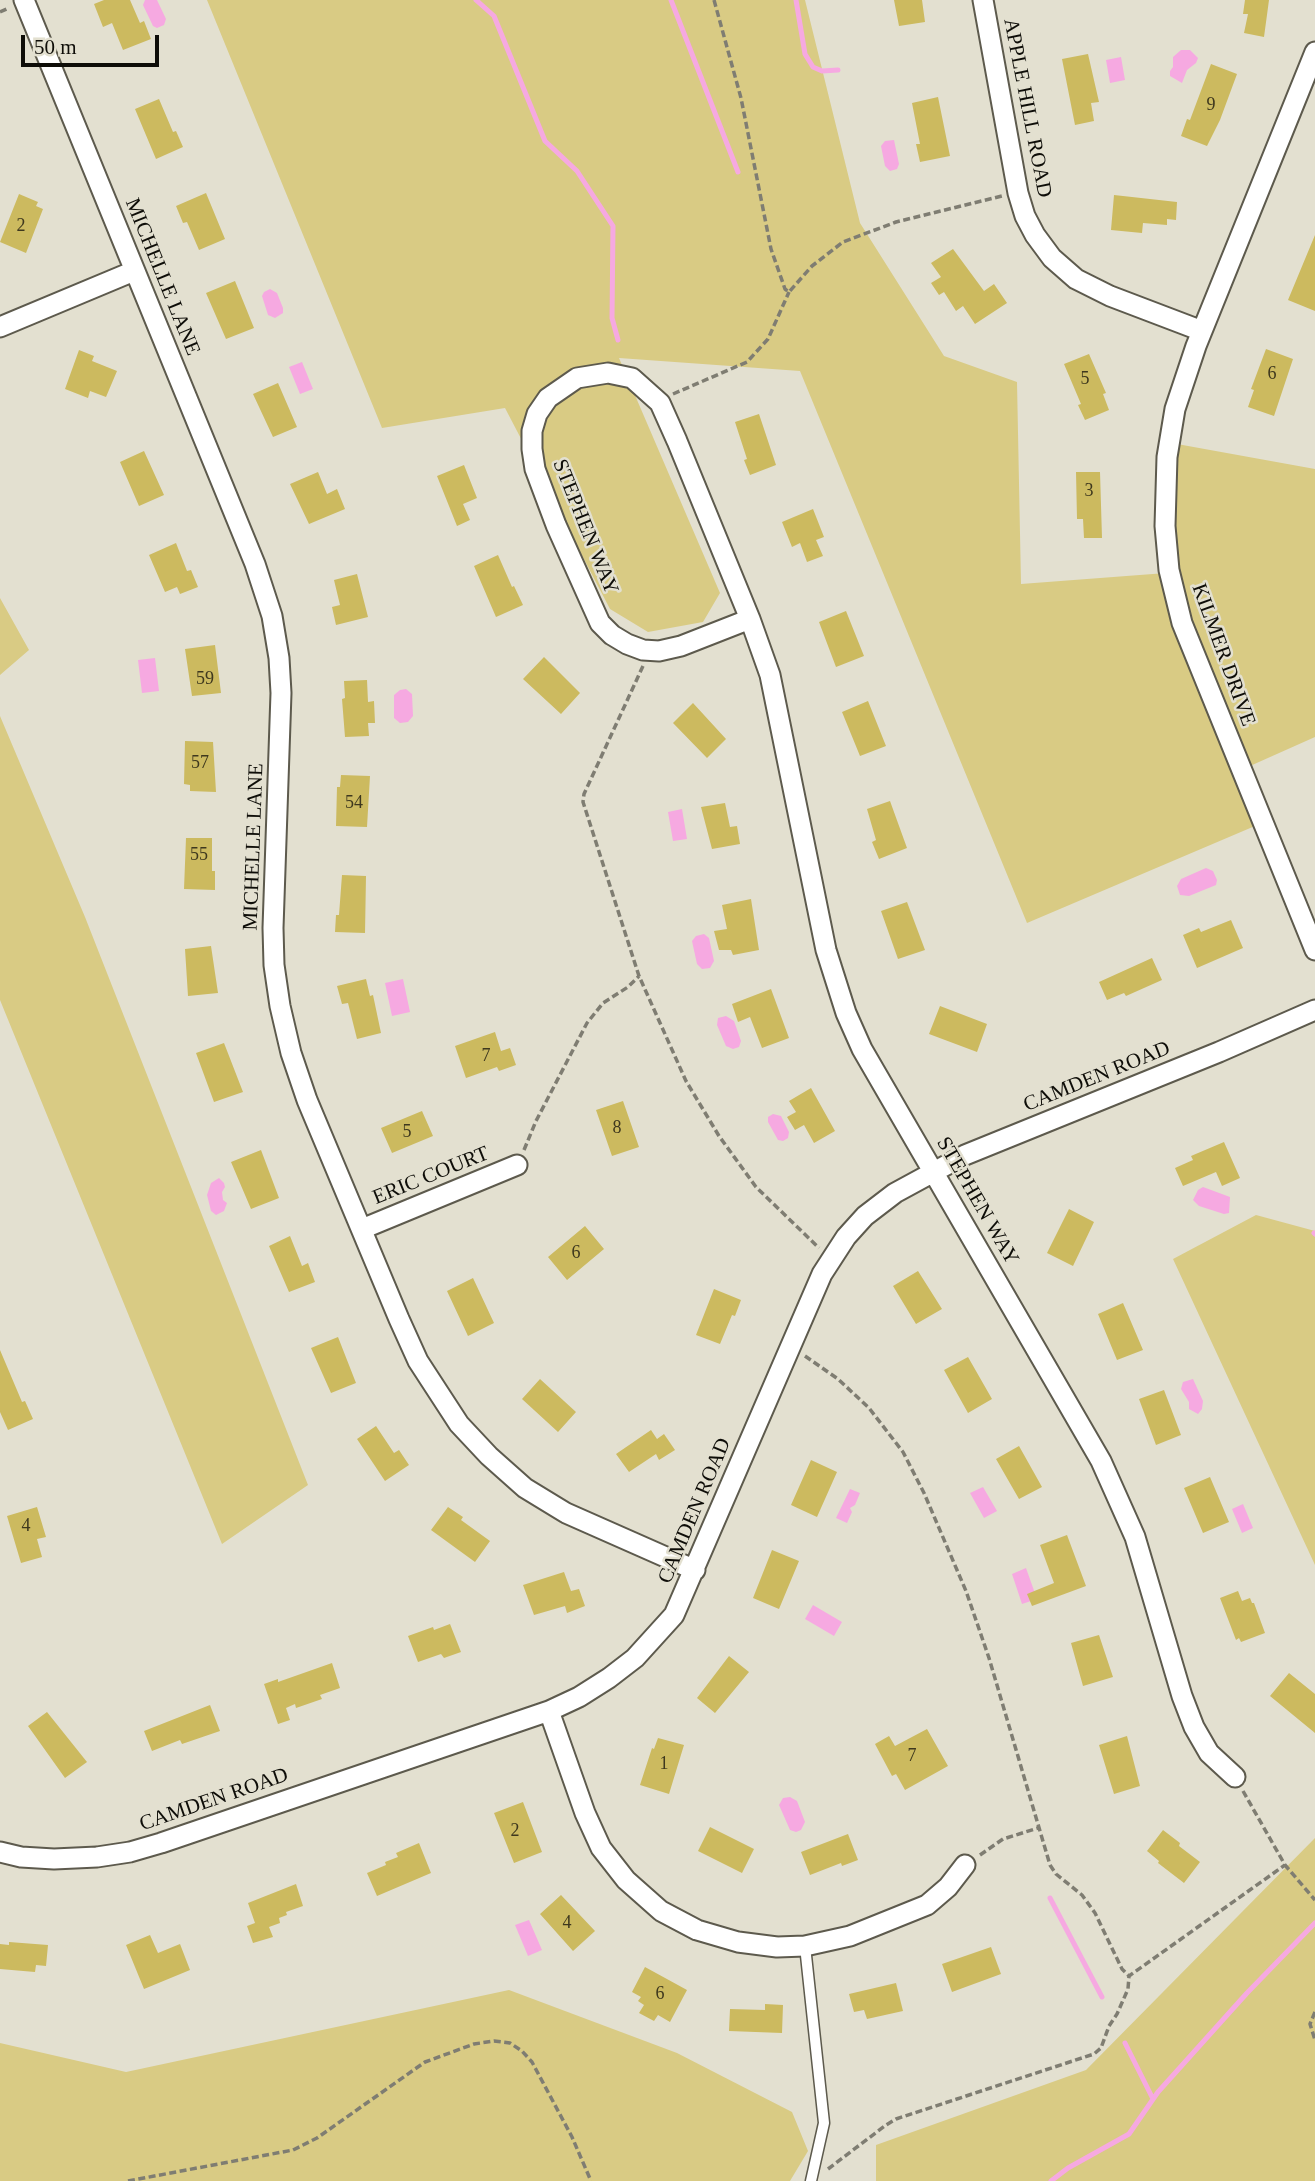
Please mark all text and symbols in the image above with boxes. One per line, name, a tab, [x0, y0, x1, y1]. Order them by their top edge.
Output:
street label: APPLE HILL ROAD	[997, 16, 1057, 200]
scale bar	[24, 21, 163, 65]
text: 50 m	[34, 35, 77, 59]
house number: 9	[1206, 94, 1216, 116]
street label: MICHELLE LANE	[119, 195, 205, 359]
house number: 2	[16, 215, 26, 237]
house number: 6	[1268, 363, 1276, 385]
house number: 5	[1080, 368, 1090, 390]
street label: STEPHEN WAY	[546, 456, 624, 598]
house number: 3	[1084, 480, 1094, 502]
street label: KILMER DRIVE	[1186, 580, 1260, 730]
house number: 59	[196, 668, 214, 690]
house number: 57	[191, 752, 209, 774]
street label: MICHELLE LANE	[238, 763, 270, 931]
house number: 54	[345, 792, 363, 814]
house number: 55	[190, 844, 208, 866]
street label: CAMDEN ROAD	[1020, 1036, 1174, 1118]
house number: 7	[482, 1045, 490, 1067]
house number: 8	[612, 1117, 622, 1139]
house number: 5	[402, 1121, 412, 1143]
street label: STEPHEN WAY	[930, 1133, 1024, 1269]
street label: ERIC COURT	[369, 1141, 493, 1211]
house number: 6	[572, 1242, 580, 1264]
street label: CAMDEN ROAD	[653, 1434, 737, 1588]
house number: 4	[22, 1515, 31, 1537]
house number: 7	[908, 1745, 916, 1767]
house number: 1	[660, 1753, 668, 1775]
street label: CAMDEN ROAD	[136, 1763, 292, 1837]
house number: 2	[510, 1820, 520, 1842]
house number: 4	[562, 1912, 572, 1934]
house number: 6	[656, 1983, 664, 2005]

